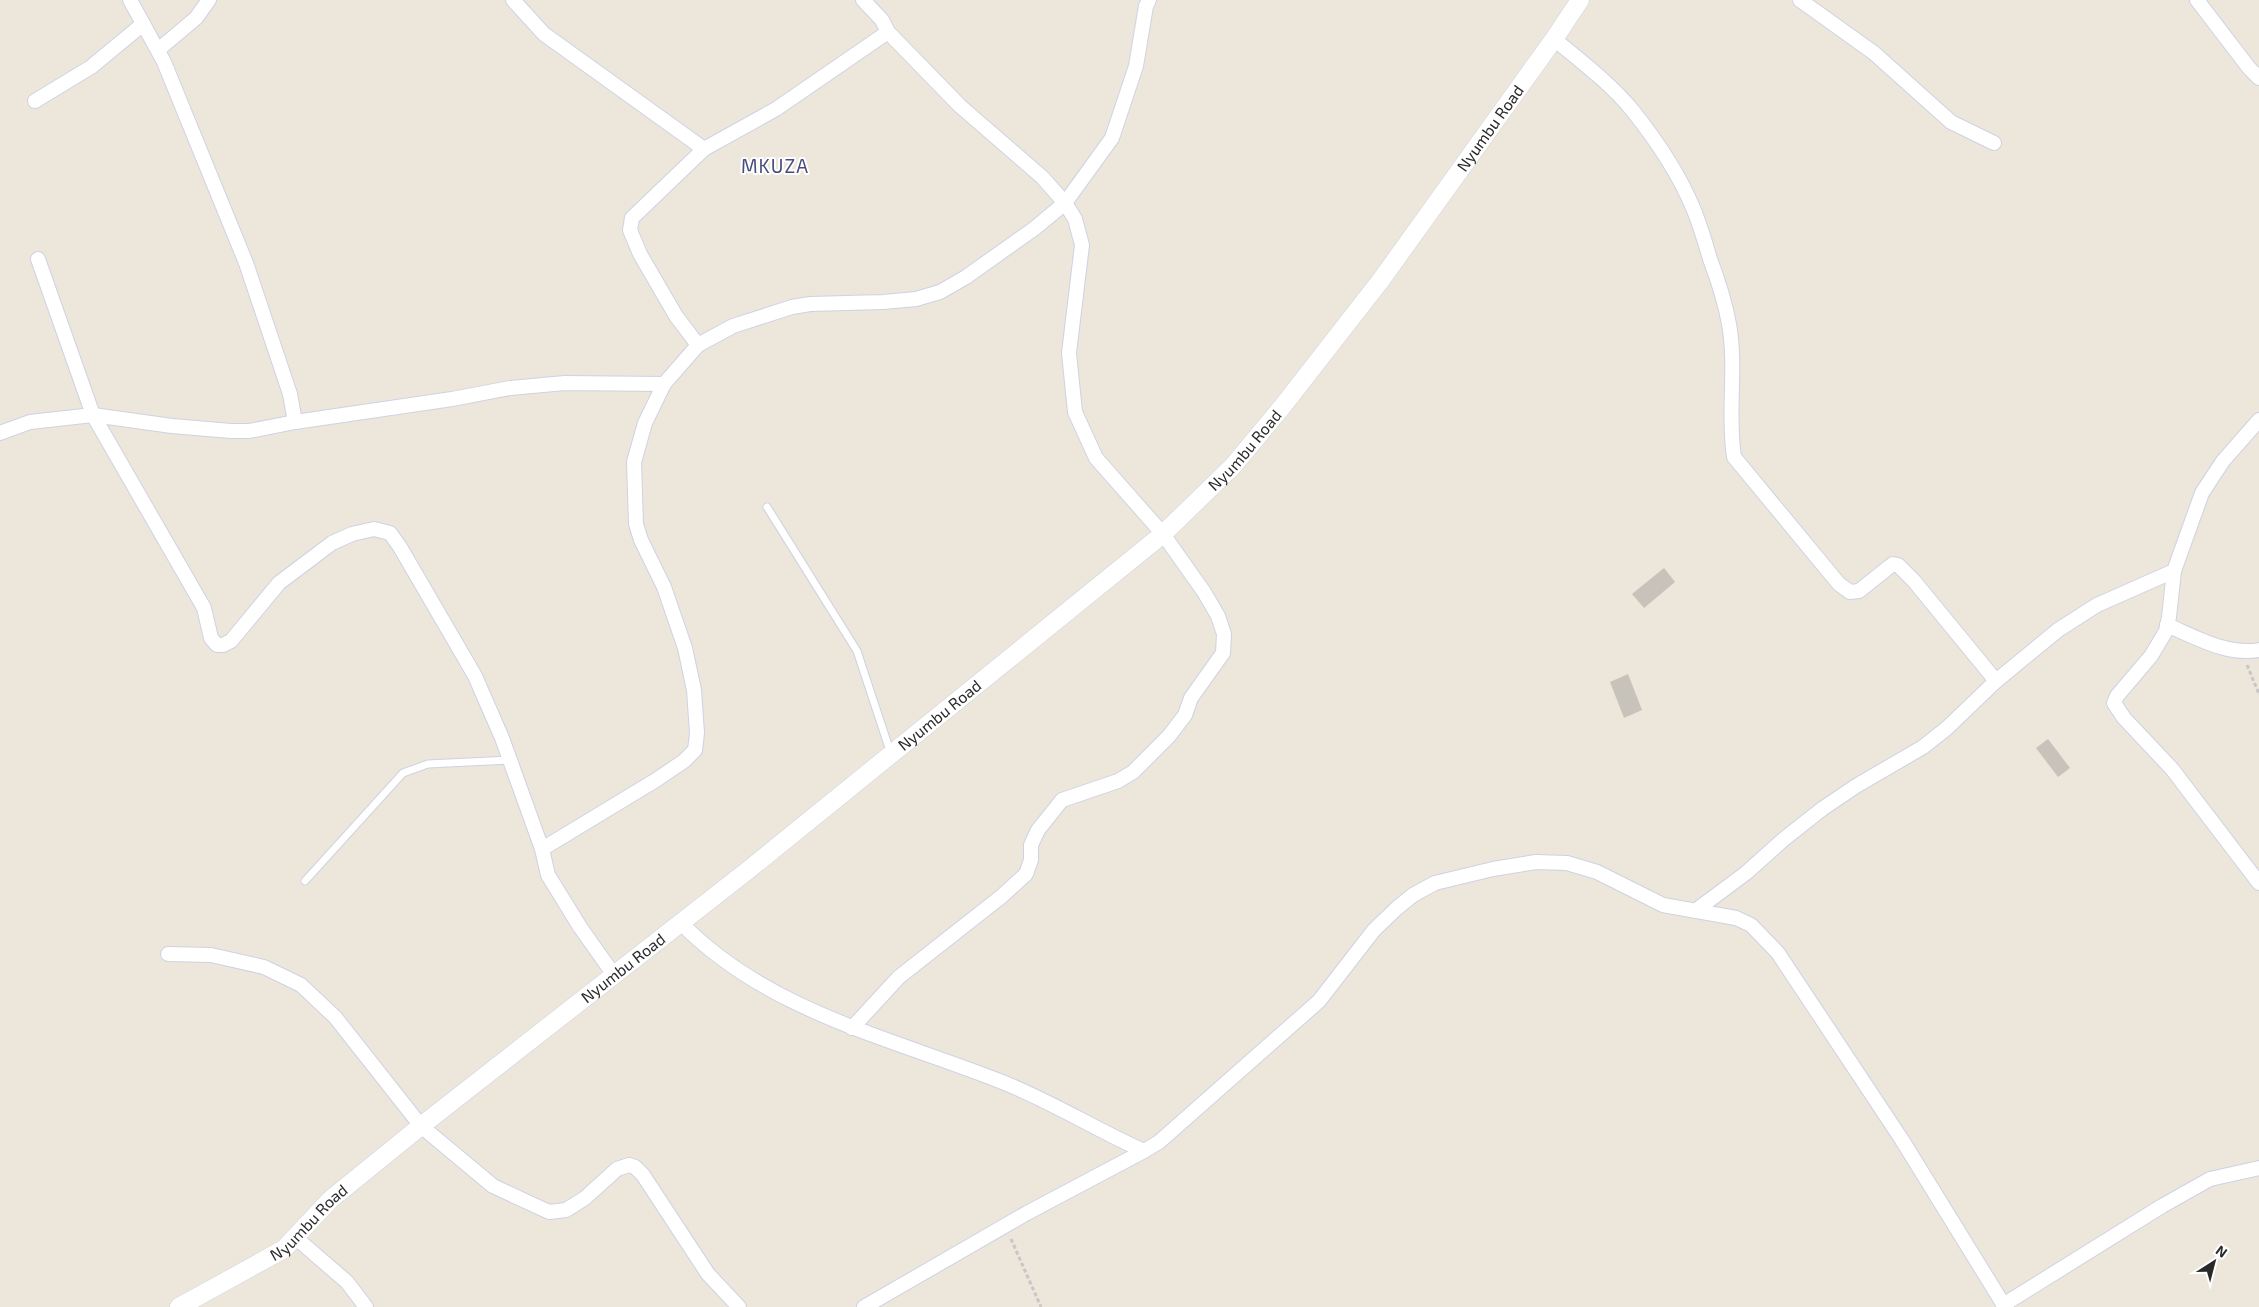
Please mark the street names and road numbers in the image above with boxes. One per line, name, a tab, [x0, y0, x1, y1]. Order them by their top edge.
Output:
street label: Nyumbu Road	[1452, 81, 1527, 175]
street label: Nyumbu Road	[1204, 405, 1285, 494]
street label: Nyumbu Road	[894, 675, 985, 754]
street label: Nyumbu Road	[577, 929, 669, 1006]
street label: Nyumbu Road	[266, 1180, 351, 1264]

